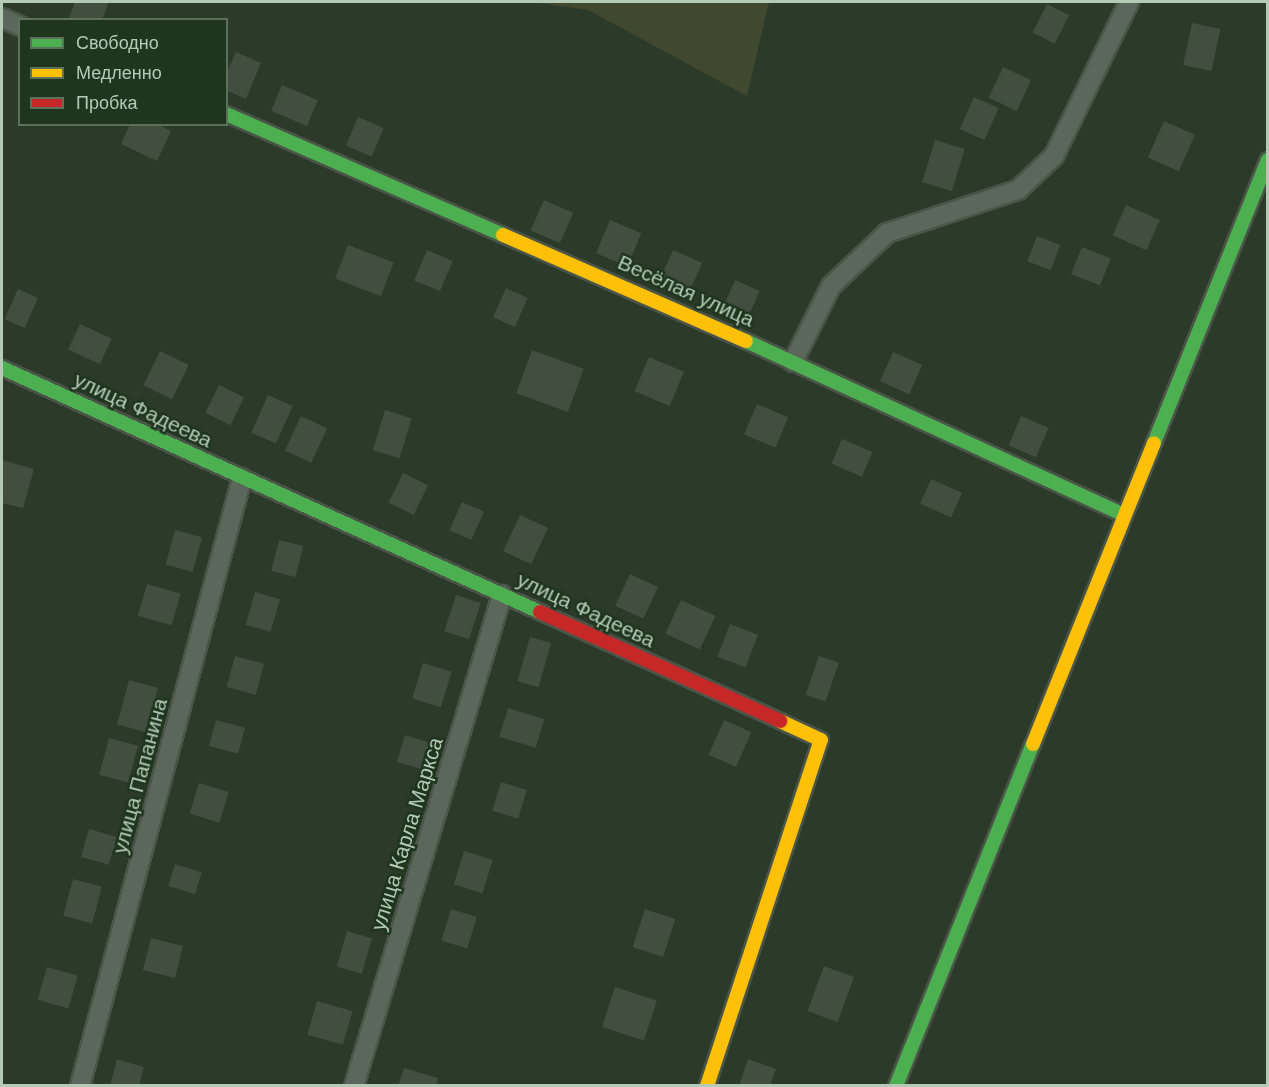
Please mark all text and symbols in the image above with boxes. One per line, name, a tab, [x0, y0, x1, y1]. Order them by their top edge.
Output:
legend	[18, 18, 228, 126]
text: Свободно	[76, 33, 159, 53]
text: Медленно	[76, 63, 162, 83]
text: Пробка	[76, 93, 138, 113]
street label: Весёлая улица	[614, 250, 758, 332]
street label: улица Фадеева	[70, 367, 216, 453]
street label: улица Фадеева	[513, 567, 659, 653]
street label: улица Папанина	[107, 695, 173, 857]
street label: улица Карла Маркса	[366, 734, 448, 934]

